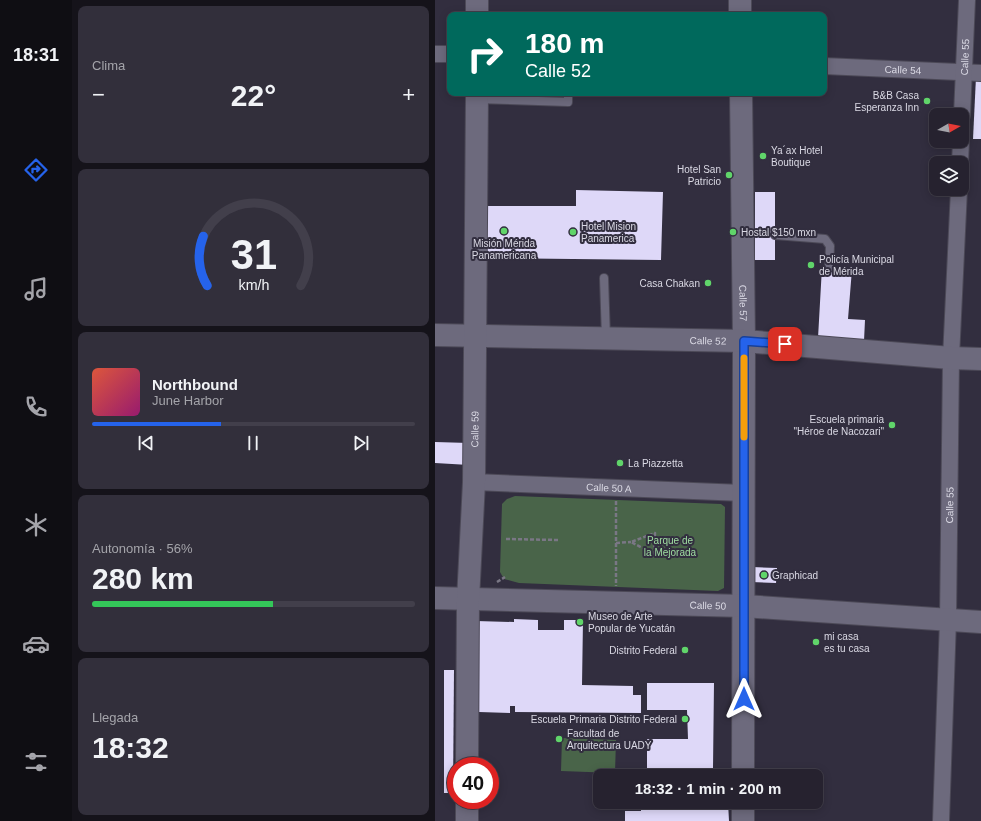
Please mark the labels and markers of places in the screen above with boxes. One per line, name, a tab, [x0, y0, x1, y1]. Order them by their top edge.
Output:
place label: B&B Casa Esperanza Inn	[855, 90, 919, 113]
marker: B&B Casa Esperanza Inn	[922, 96, 932, 106]
place label: Ya´ax Hotel Boutique	[771, 145, 823, 168]
marker: Ya´ax Hotel Boutique	[758, 151, 768, 161]
place label: Hotel San Patricio	[677, 164, 721, 187]
marker: Hotel San Patricio	[724, 170, 734, 180]
place label: Hotel Mision Panamerica	[581, 221, 636, 244]
marker: Misión Mérida Panamericana	[499, 226, 509, 236]
marker: Hotel Mision Panamerica	[568, 227, 578, 237]
marker: Hostal $150 mxn	[728, 227, 738, 237]
place label: Hostal $150 mxn	[741, 227, 816, 238]
place label: Misión Mérida Panamericana	[472, 238, 537, 261]
place label: Policía Municipal de Mérida	[819, 254, 894, 277]
marker: Policía Municipal de Mérida	[806, 260, 816, 270]
place label: Casa Chakan	[639, 278, 700, 289]
marker: Casa Chakan	[703, 278, 713, 288]
pin	[768, 327, 802, 361]
place label: Escuela primaria "Héroe de Nacozari"	[794, 414, 884, 437]
marker: Escuela primaria "Héroe de Nacozari"	[887, 420, 897, 430]
marker: La Piazzetta	[615, 458, 625, 468]
place label: La Piazzetta	[628, 458, 683, 469]
marker: Graphicad	[759, 570, 769, 580]
place label: Graphicad	[772, 570, 818, 581]
place label: Museo de Arte Popular de Yucatán	[588, 611, 675, 634]
marker: Museo de Arte Popular de Yucatán	[575, 617, 585, 627]
place label: mi casa es tu casa	[824, 631, 870, 654]
marker: mi casa es tu casa	[811, 637, 821, 647]
place label: Distrito Federal	[609, 645, 677, 656]
marker: Distrito Federal	[680, 645, 690, 655]
place label: Escuela Primaria Distrito Federal	[531, 714, 677, 725]
marker: Escuela Primaria Distrito Federal	[680, 714, 690, 724]
place label: Facultad de Arquitectura UADY	[567, 728, 652, 751]
marker: Facultad de Arquitectura UADY	[554, 734, 564, 744]

